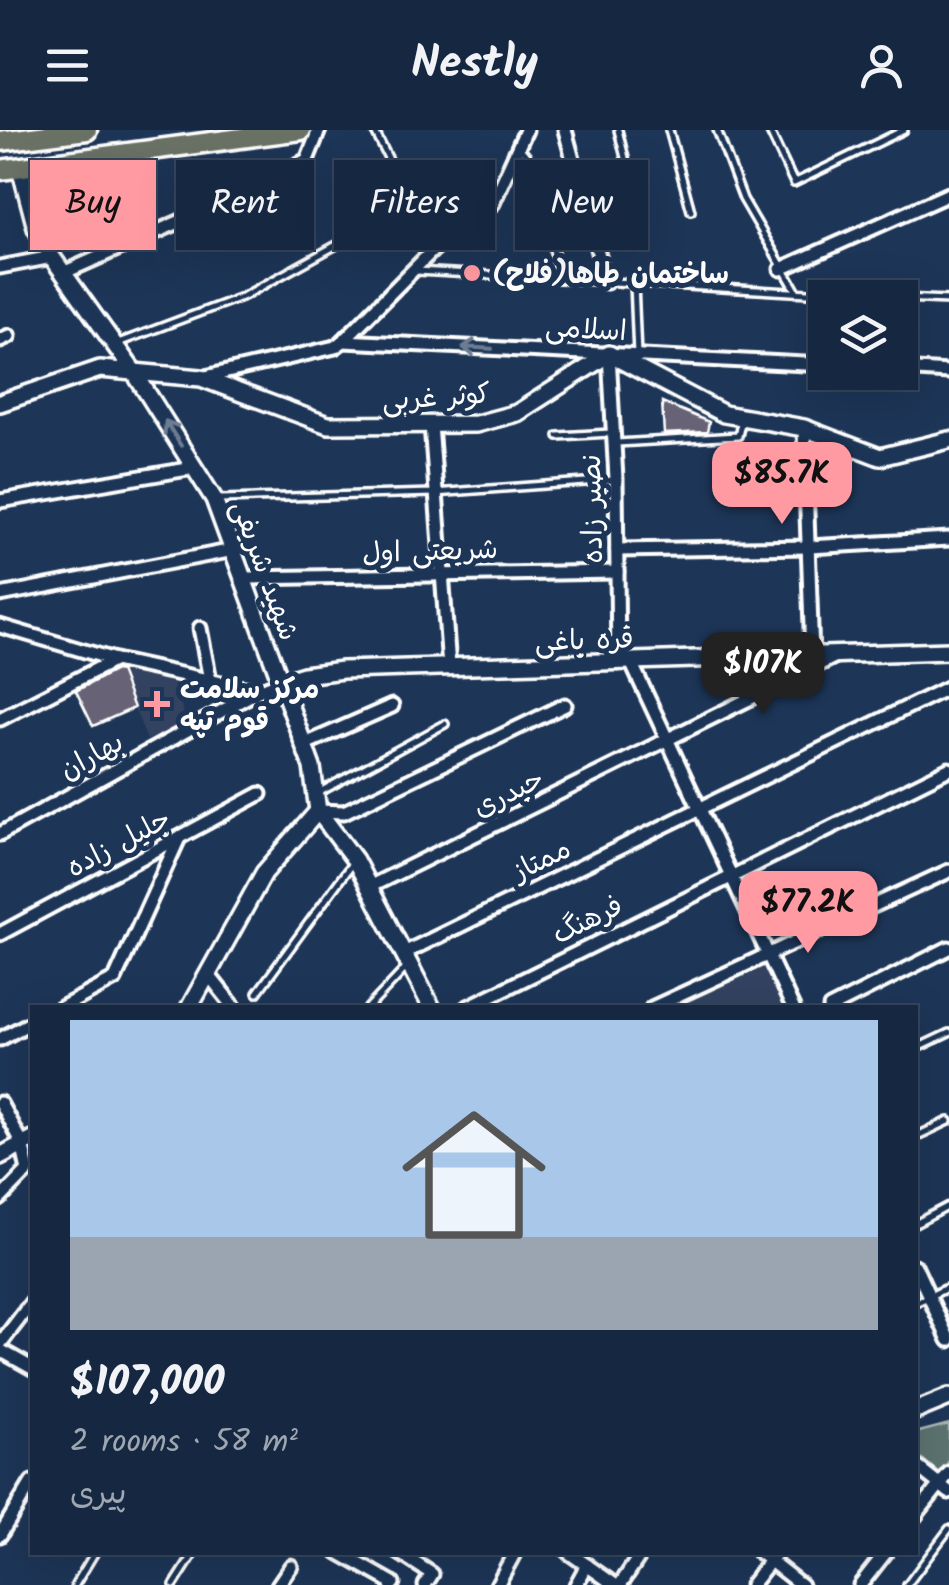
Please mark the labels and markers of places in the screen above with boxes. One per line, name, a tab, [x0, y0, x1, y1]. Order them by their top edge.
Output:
place label: ساختمان طاها(فلاح)	[492, 253, 729, 298]
marker: ساختمان طاها(فلاح)	[461, 262, 483, 284]
pin: $85.7K	[701, 442, 863, 527]
pin: $107K	[693, 632, 833, 717]
place label: مرکز سلامت قوم تپه	[180, 668, 319, 745]
marker: مرکز سلامت قوم تپه	[144, 691, 170, 717]
pin: $77.2K	[727, 871, 889, 956]

